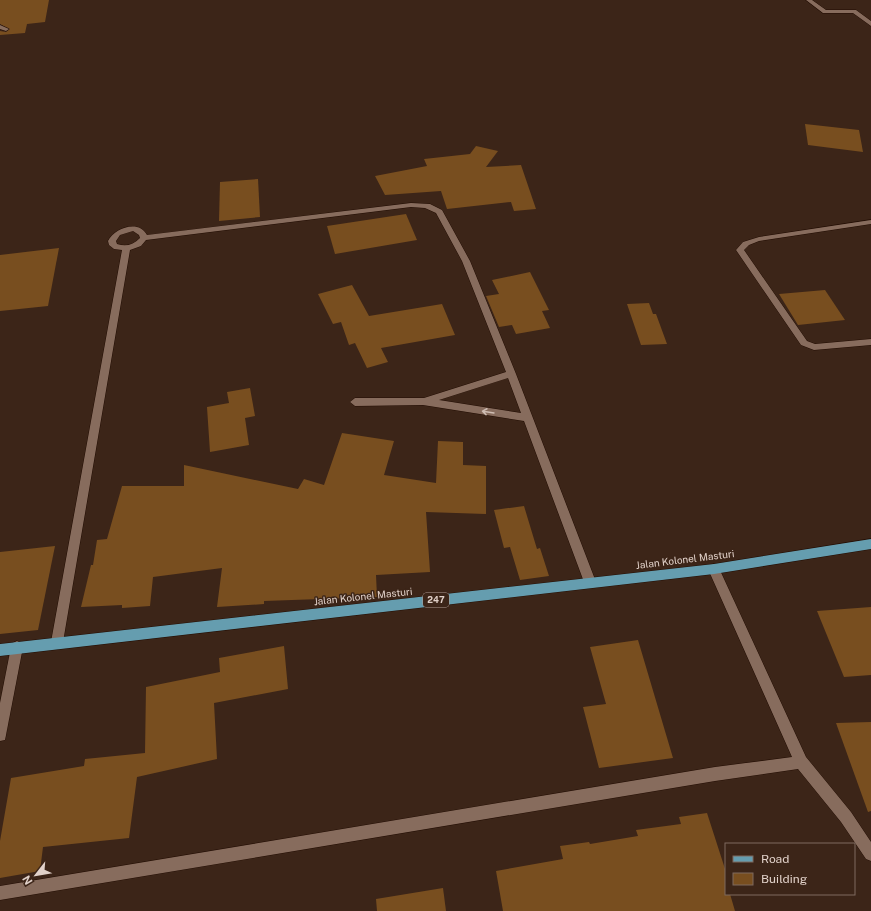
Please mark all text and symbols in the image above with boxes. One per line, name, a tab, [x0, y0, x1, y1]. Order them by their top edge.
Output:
one-way arrow	[482, 407, 495, 415]
street label: Jalan Kolonel Masturi	[635, 547, 735, 571]
street label: Jalan Kolonel Masturi	[313, 585, 413, 607]
road number: 247	[423, 593, 449, 607]
legend	[725, 843, 855, 895]
text: Road	[761, 852, 789, 866]
north arrow	[16, 855, 56, 895]
text: Building	[761, 872, 807, 886]
text: N	[20, 873, 35, 887]

